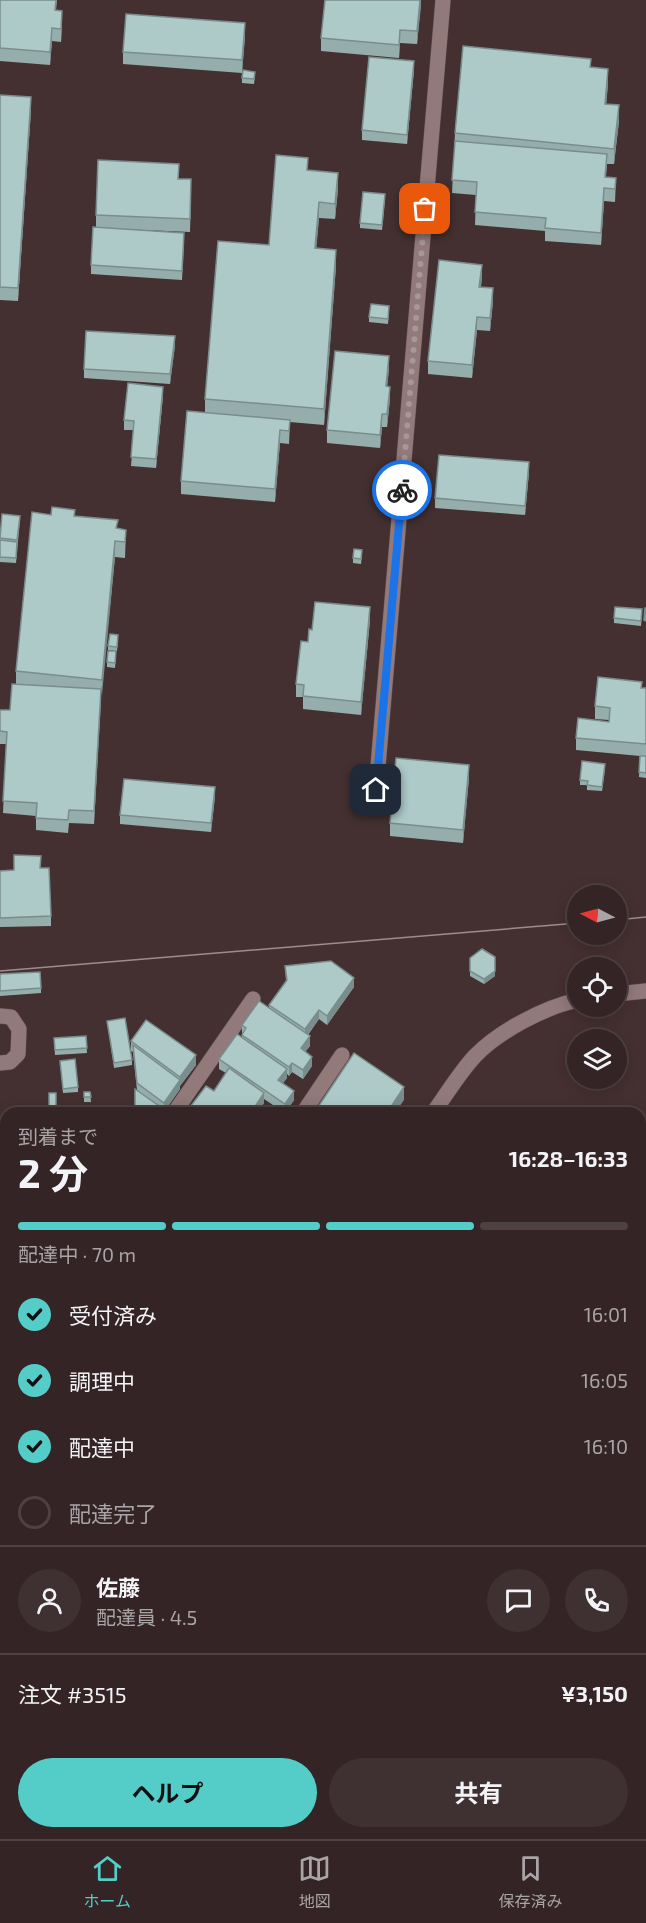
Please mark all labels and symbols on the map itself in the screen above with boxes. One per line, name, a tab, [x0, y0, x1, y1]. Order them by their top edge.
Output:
pin	[399, 183, 450, 234]
courier	[372, 460, 432, 520]
pin	[350, 764, 401, 815]
north arrow	[567, 885, 627, 945]

